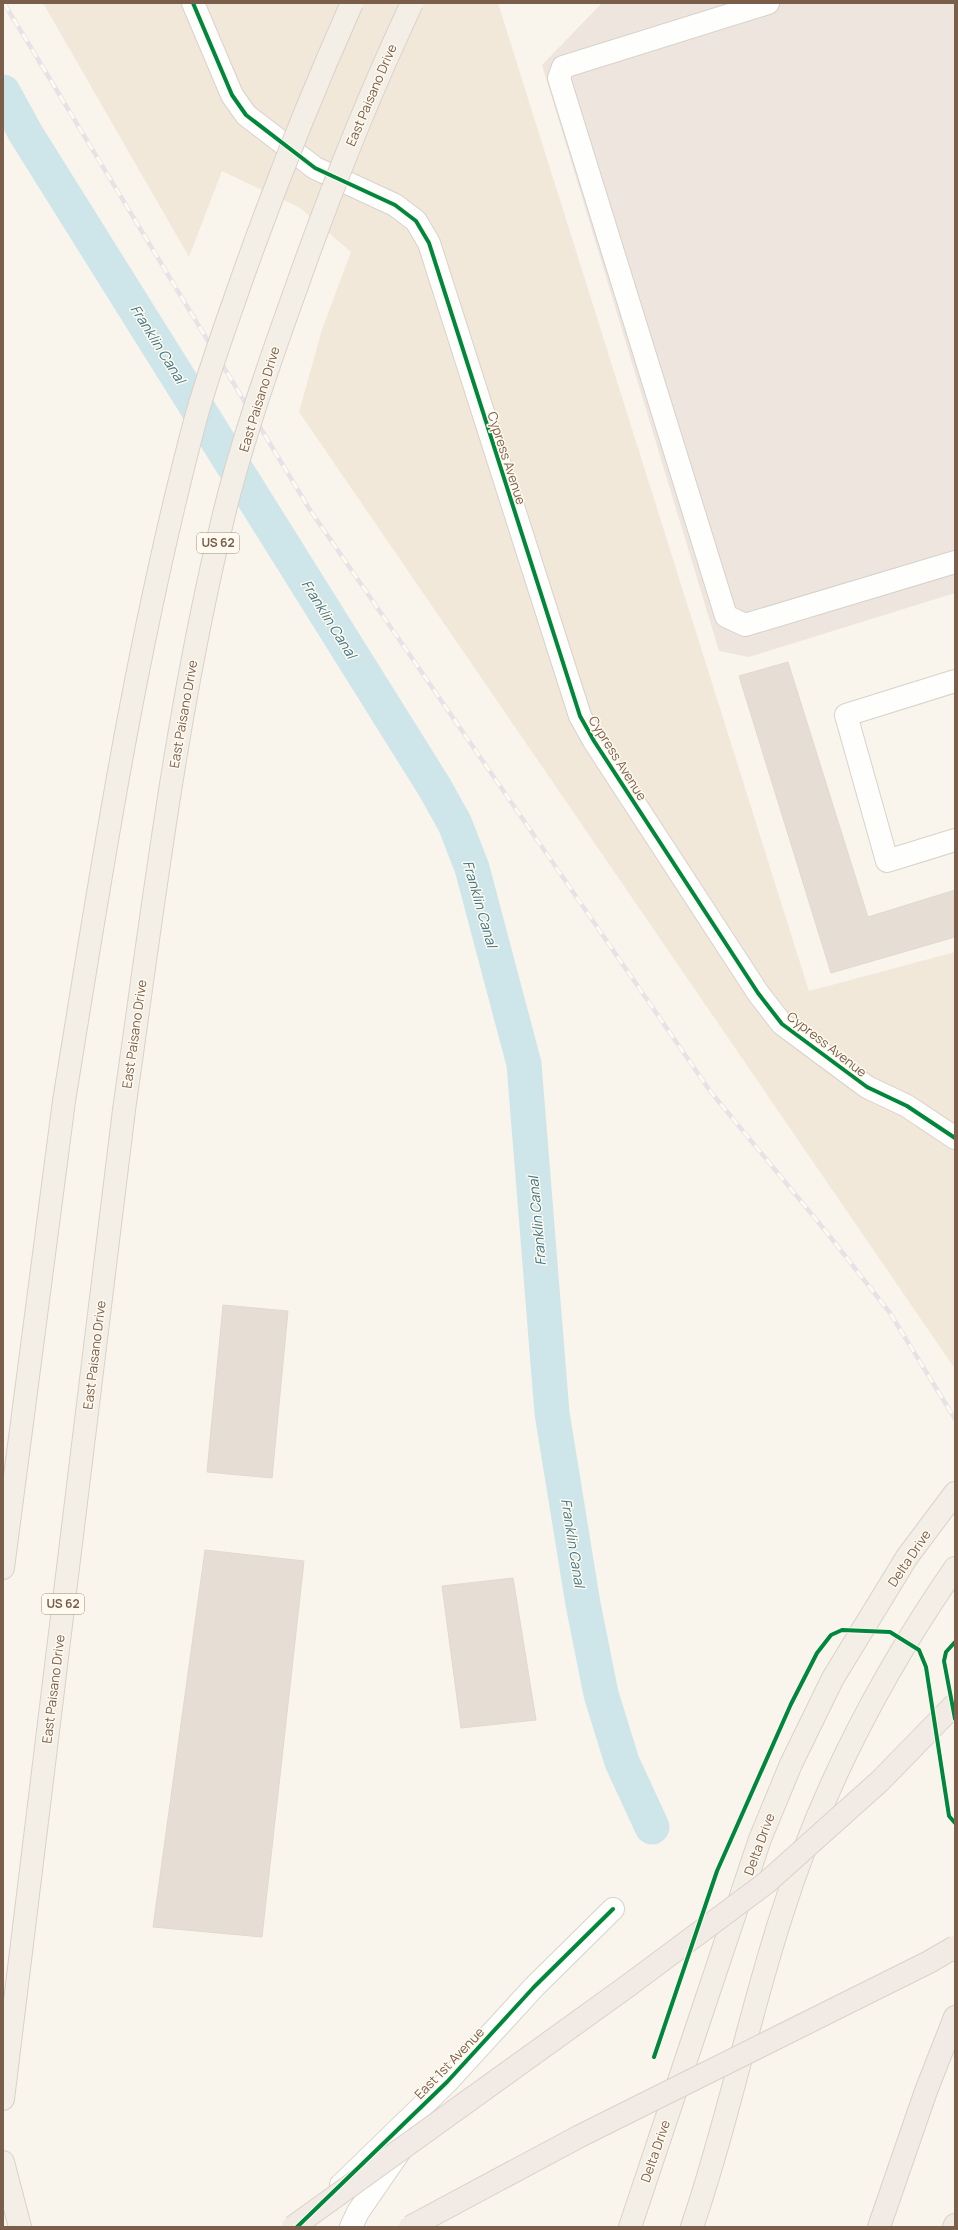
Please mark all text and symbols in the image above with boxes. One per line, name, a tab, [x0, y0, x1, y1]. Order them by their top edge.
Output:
street label: East Paisano Drive	[341, 41, 401, 149]
water label: Franklin Canal	[127, 301, 191, 388]
street label: East Paisano Drive	[234, 344, 284, 454]
street label: Cypress Avenue	[483, 409, 531, 507]
road number: US 62	[197, 533, 239, 553]
water label: Franklin Canal	[298, 576, 362, 663]
street label: East Paisano Drive	[165, 658, 201, 769]
street label: Cypress Avenue	[585, 712, 651, 804]
water label: Franklin Canal	[459, 858, 502, 951]
street label: East Paisano Drive	[117, 978, 151, 1089]
street label: Cypress Avenue	[783, 1007, 871, 1081]
water label: Franklin Canal	[523, 1174, 550, 1267]
street label: East Paisano Drive	[78, 1299, 110, 1410]
water label: Franklin Canal	[557, 1497, 590, 1590]
street label: Delta Drive	[883, 1526, 935, 1590]
road number: US 62	[42, 1594, 84, 1614]
street label: East Paisano Drive	[37, 1633, 69, 1744]
street label: Delta Drive	[739, 1810, 779, 1878]
street label: East 1st Avenue	[410, 2023, 488, 2103]
street label: Delta Drive	[636, 2117, 674, 2185]

